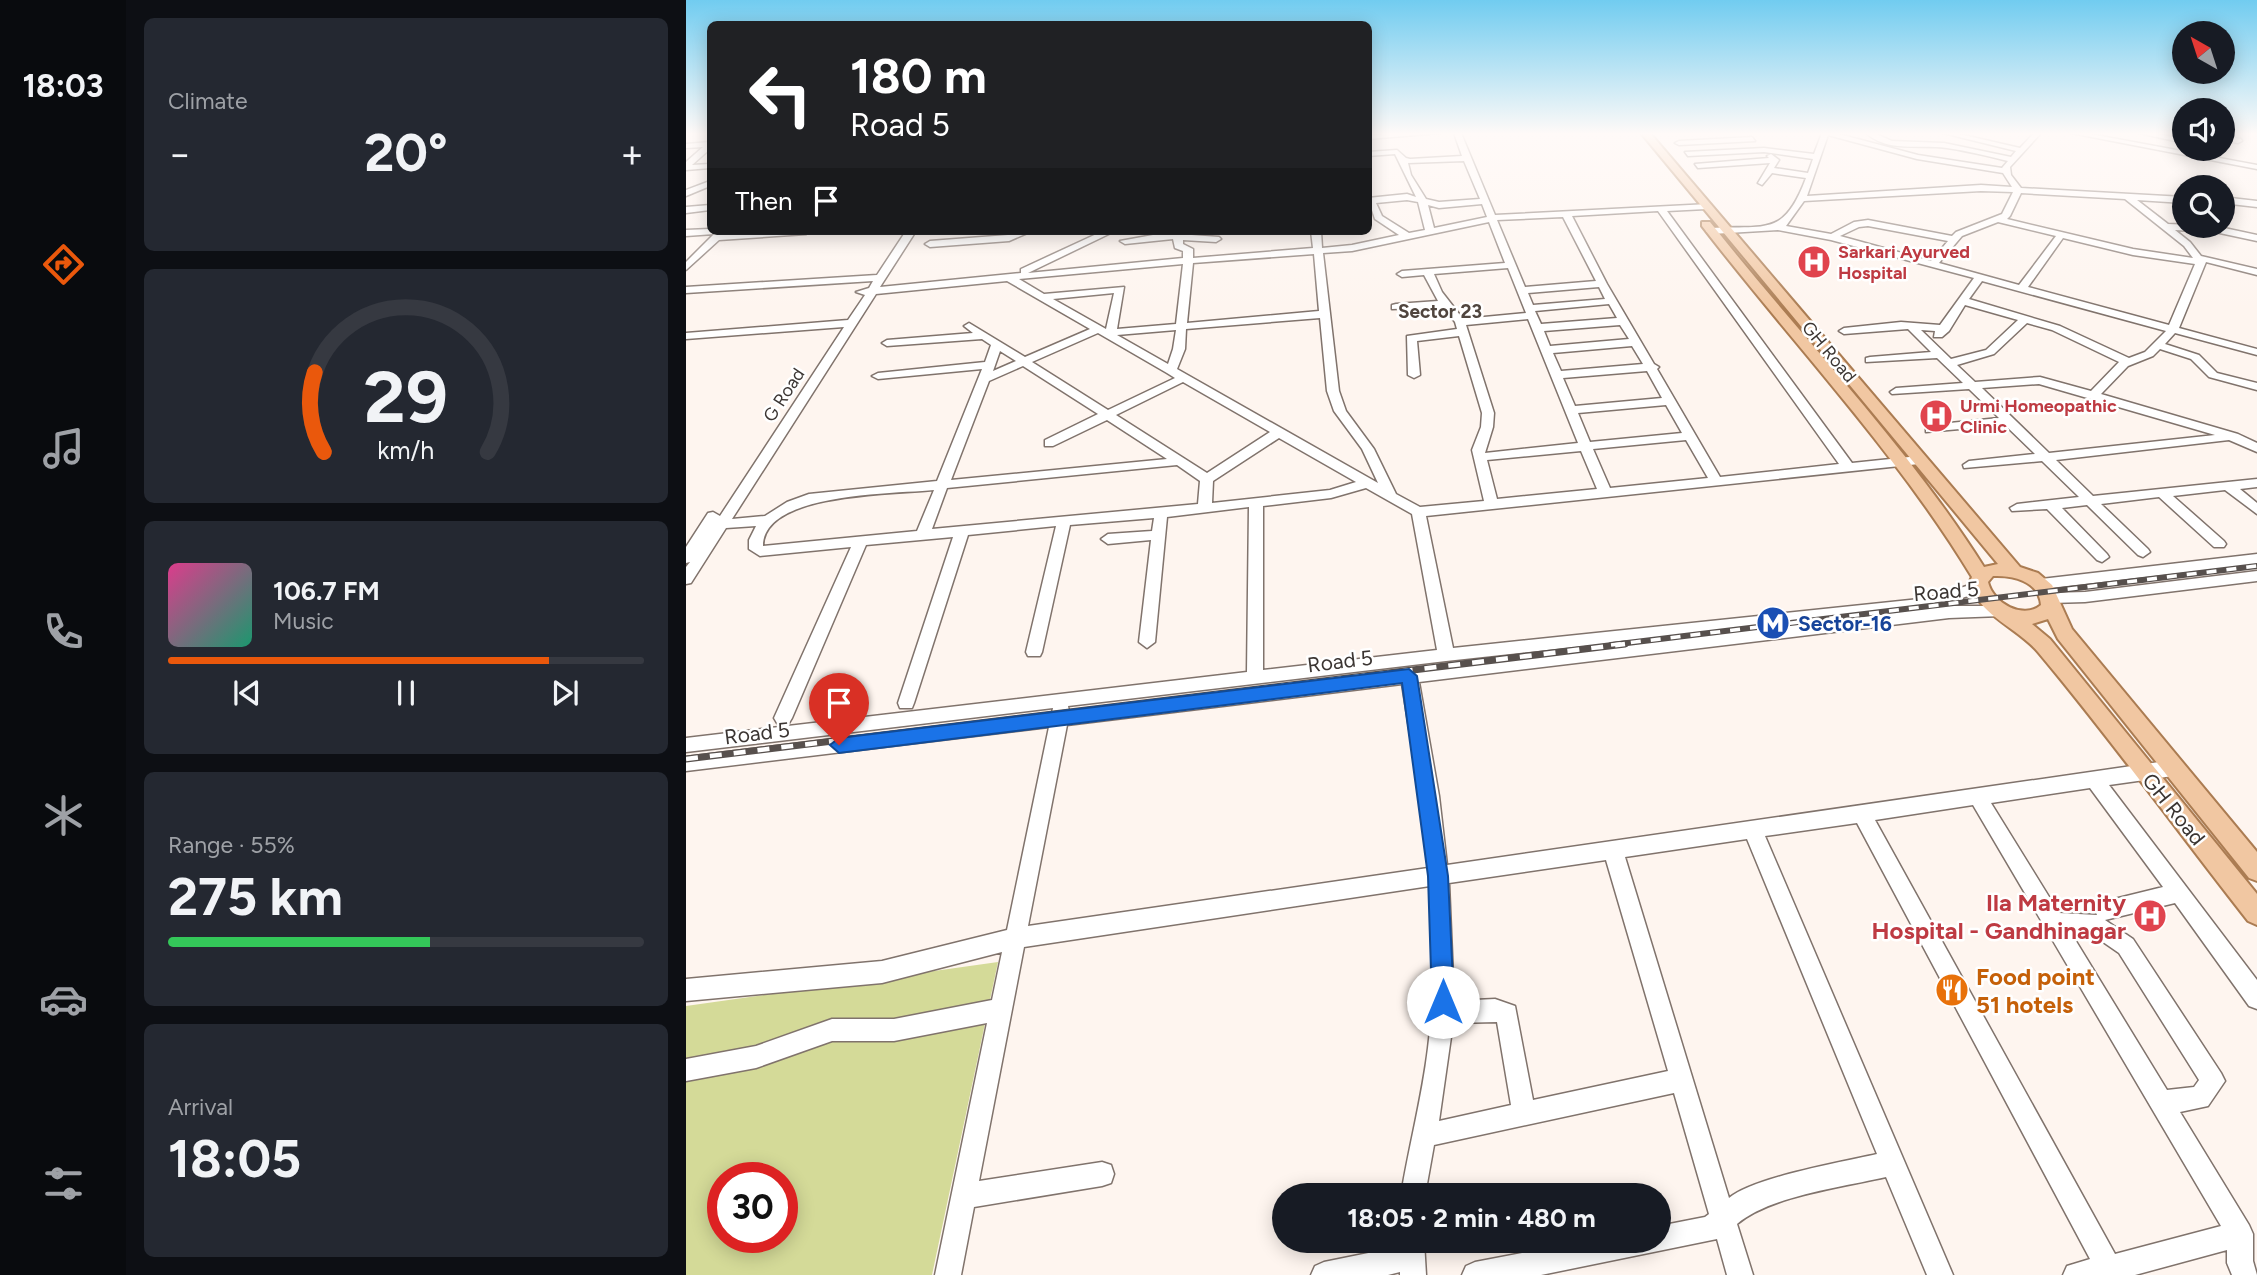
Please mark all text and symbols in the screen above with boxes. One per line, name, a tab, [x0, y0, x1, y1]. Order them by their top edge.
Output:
north arrow	[2172, 21, 2235, 84]
map controls	[2172, 21, 2235, 238]
text: 180 m	[850, 46, 987, 105]
icon: left	[735, 49, 826, 140]
text: 18:03	[22, 67, 104, 105]
text: Climate	[168, 87, 247, 115]
button: sound	[2172, 98, 2235, 161]
text: Road 5	[850, 106, 950, 144]
text: 20°	[364, 122, 448, 184]
text: −	[168, 131, 192, 177]
text: +	[620, 131, 644, 177]
button: search	[2172, 175, 2235, 238]
icon: arrive	[807, 182, 845, 220]
text: Then	[735, 185, 793, 217]
icon: directions	[39, 240, 88, 289]
place label: Sarkari Ayurved Hospital	[1838, 241, 1970, 284]
hospital icon: Sarkari Ayurved Hospital	[1795, 243, 1833, 281]
district label: Sector 23	[1398, 300, 1482, 323]
street label: GH Road	[1797, 317, 1861, 387]
text: 29	[364, 354, 448, 441]
street label: G Road	[759, 364, 809, 426]
place label: Urmi Homeopathic Clinic	[1960, 395, 2117, 438]
hospital icon: Urmi Homeopathic Clinic	[1917, 397, 1955, 435]
icon: music	[39, 424, 88, 473]
text: km/h	[377, 435, 435, 465]
text: 106.7 FM	[273, 575, 380, 607]
street label: Road 5	[1912, 576, 1980, 606]
metro station icon: Sector-16	[1754, 604, 1792, 642]
icon: phone	[39, 607, 88, 656]
text: Music	[273, 607, 334, 635]
place label: Sector-16	[1798, 611, 1892, 636]
street label: Road 5	[1306, 645, 1374, 677]
pin	[809, 673, 869, 745]
icon: previous	[228, 674, 266, 712]
icon: pause	[387, 674, 425, 712]
icon: next	[546, 674, 584, 712]
icon: arrive	[820, 684, 858, 722]
street label: Road 5	[723, 717, 791, 749]
street label: GH Road	[2137, 768, 2211, 850]
icon: climate	[39, 791, 88, 840]
text: Range · 55%	[168, 831, 295, 859]
text: 275 km	[168, 866, 343, 928]
place label: Ila Maternity Hospital - Gandhinagar	[1872, 888, 2126, 945]
hospital icon: Ila Maternity Hospital - Gandhinagar	[2131, 897, 2169, 935]
place label: Food point 51 hotels	[1976, 962, 2095, 1019]
position arrow	[1406, 965, 1480, 1039]
restaurant icon: Food point 51 hotels	[1933, 971, 1971, 1009]
icon: car	[39, 975, 88, 1024]
text: Arrival	[168, 1093, 233, 1121]
text: 18:05	[168, 1128, 301, 1190]
icon: filters	[39, 1159, 88, 1208]
speed limit sign: 30	[707, 1162, 798, 1253]
text: 18:05 · 2 min · 480 m	[1347, 1202, 1596, 1234]

